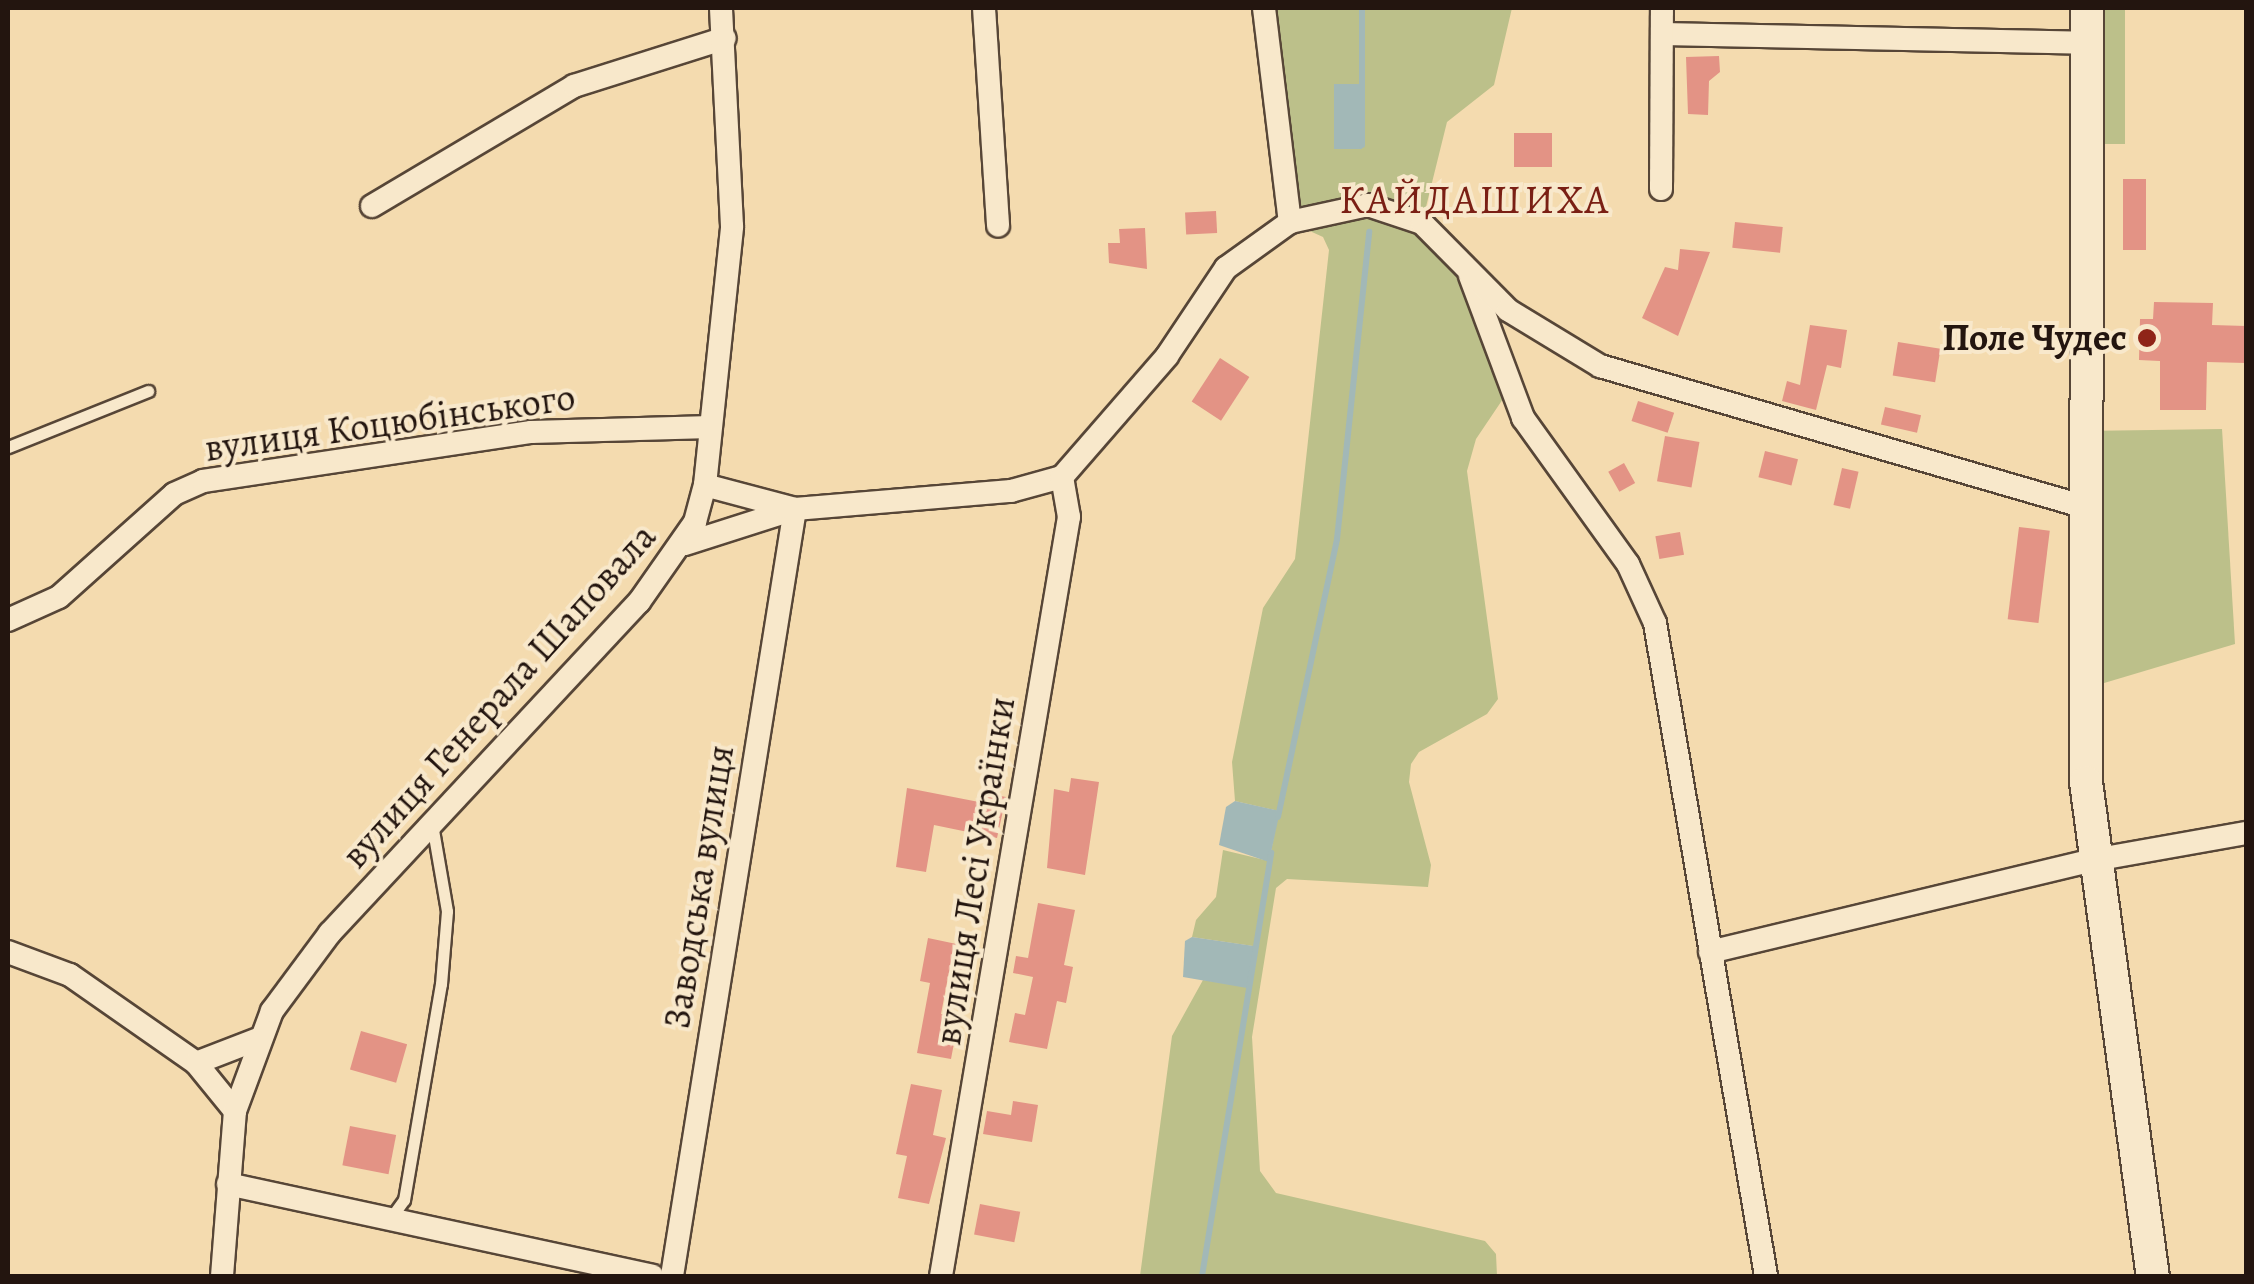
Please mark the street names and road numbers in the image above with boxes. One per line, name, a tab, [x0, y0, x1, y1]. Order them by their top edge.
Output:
street label: вулиця Коцюбінського	[202, 374, 578, 472]
street label: вулиця Генерала Шаповала	[332, 514, 666, 878]
street label: вулиця Лесі Українки	[925, 694, 1025, 1048]
street label: Заводська вулиця	[654, 742, 744, 1032]

